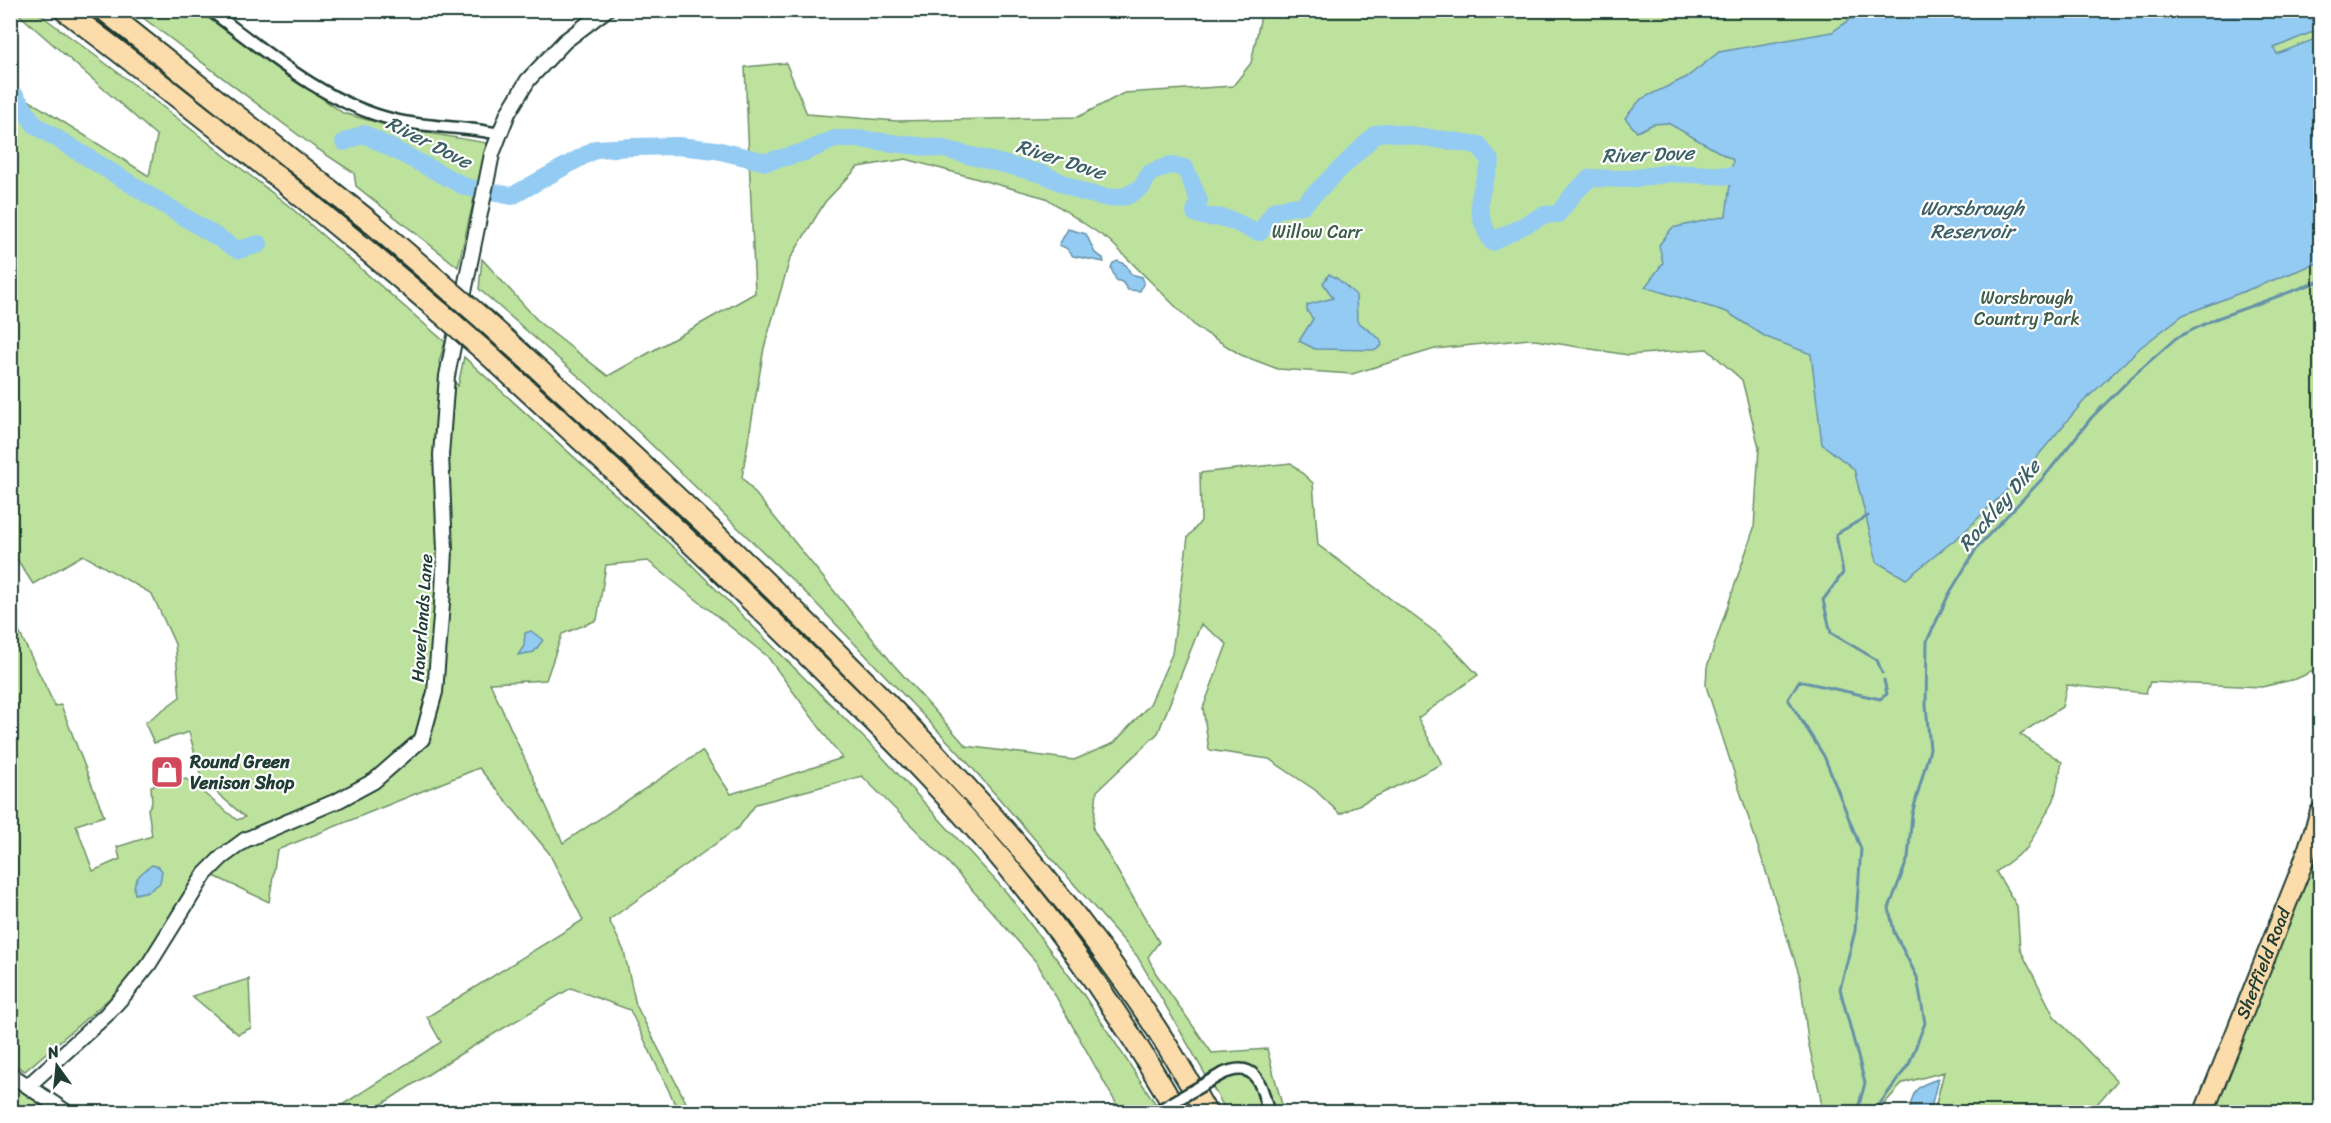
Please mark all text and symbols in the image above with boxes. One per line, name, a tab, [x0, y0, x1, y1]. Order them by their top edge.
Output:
water label: River Dove	[380, 106, 479, 180]
water label: River Dove	[1012, 129, 1112, 191]
water label: River Dove	[1601, 135, 1696, 174]
water label: Worsbrough Reservoir	[1920, 191, 2025, 249]
park label: Willow Carr	[1272, 216, 1364, 248]
park label: Worsbrough Country Park	[1974, 282, 2080, 335]
water label: Rockley Dike	[1949, 450, 2051, 559]
street label: Haverlands Lane	[402, 553, 442, 683]
place label: Round Green Venison Shop	[189, 746, 295, 799]
shop icon: Round Green Venison Shop	[149, 754, 185, 790]
street label: Sheffield Road	[2227, 901, 2300, 1024]
north arrow	[27, 1036, 87, 1096]
text: N	[43, 1036, 63, 1068]

